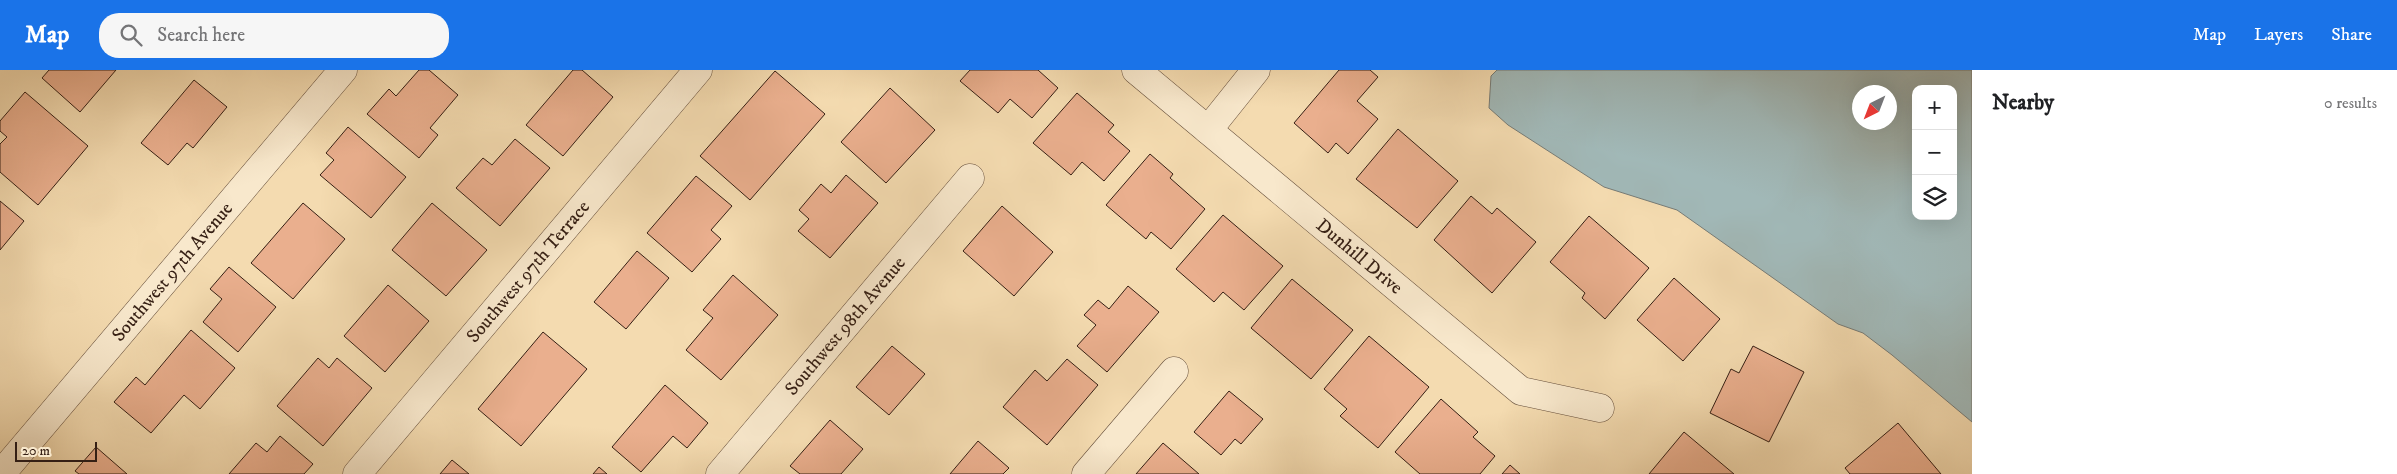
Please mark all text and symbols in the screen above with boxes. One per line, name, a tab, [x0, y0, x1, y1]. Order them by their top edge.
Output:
search box	[99, 13, 449, 58]
text: Map	[25, 20, 69, 50]
icon: search	[117, 21, 145, 49]
text: Search here	[157, 24, 245, 47]
text: Map	[2193, 24, 2226, 46]
text: Layers	[2254, 24, 2303, 46]
text: Share	[2331, 24, 2372, 46]
north arrow	[1852, 85, 1897, 130]
map controls	[1912, 85, 1957, 220]
button: +	[1912, 85, 1957, 130]
text: Nearby	[1992, 90, 2054, 116]
text: 0 results	[2324, 93, 2377, 113]
button: −	[1912, 130, 1957, 175]
button: layers	[1912, 175, 1957, 220]
street label: Southwest 97th Terrace	[461, 196, 595, 347]
street label: Southwest 97th Avenue	[107, 197, 238, 346]
street label: Dunhill Drive	[1311, 214, 1408, 299]
street label: Southwest 98th Avenue	[780, 251, 910, 400]
scale bar	[15, 439, 98, 462]
text: 20 m	[22, 442, 50, 460]

